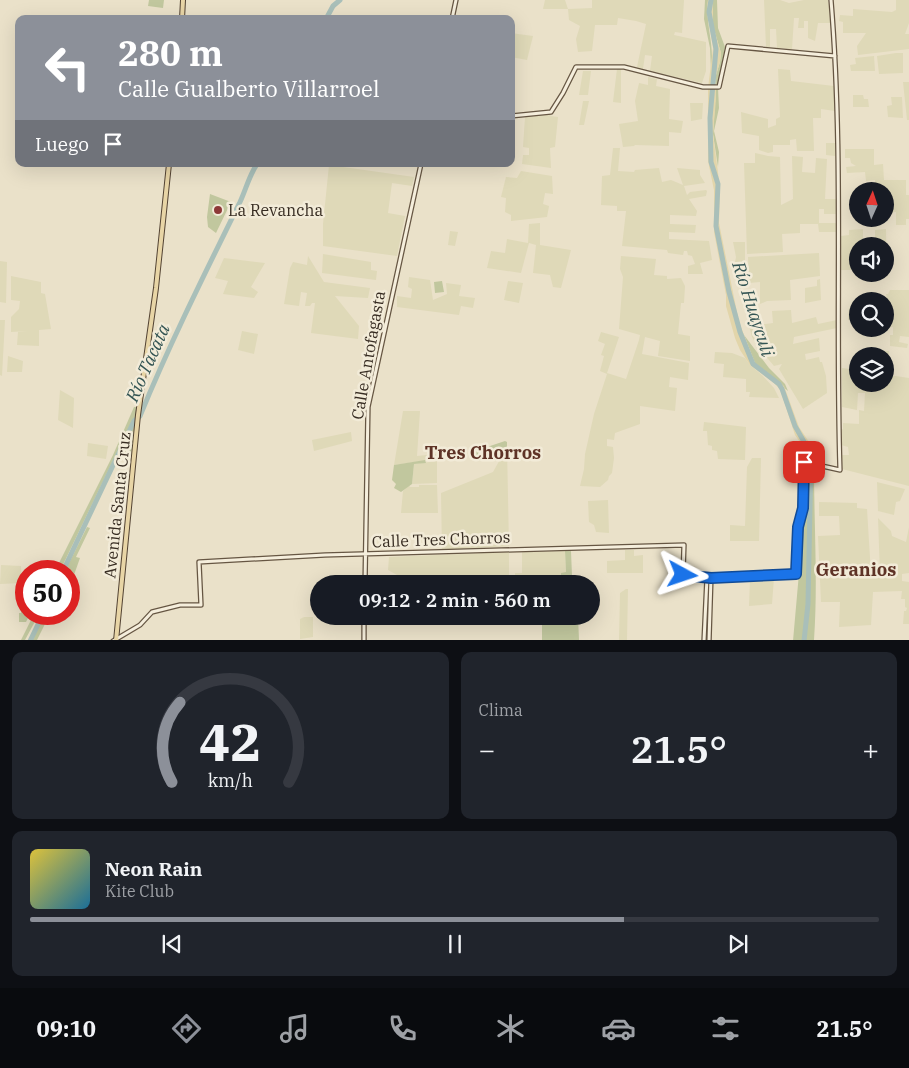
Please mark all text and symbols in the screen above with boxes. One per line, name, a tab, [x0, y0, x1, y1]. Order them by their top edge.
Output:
text: 280 m	[118, 30, 223, 76]
icon: left	[35, 35, 100, 100]
text: Calle Gualberto Villarroel	[118, 74, 380, 103]
icon: arrive	[99, 130, 127, 158]
text: Luego	[35, 132, 89, 156]
north arrow	[849, 182, 894, 228]
map controls	[849, 182, 894, 392]
place label: La Revancha	[228, 200, 324, 220]
marker: La Revancha	[212, 204, 224, 216]
button: sound	[849, 237, 894, 282]
water label: Río Huayculi	[727, 257, 780, 360]
street label: Calle Antofagasta	[347, 289, 389, 421]
button: search	[849, 292, 894, 337]
water label: Río Tacata	[120, 320, 175, 406]
button: layers	[849, 347, 894, 392]
street label: Avenida Santa Cruz	[99, 431, 135, 579]
district label: Tres Chorros	[425, 441, 541, 464]
pin	[783, 441, 825, 483]
icon: arrive	[790, 448, 818, 476]
street label: Calle Tres Chorros	[371, 527, 511, 551]
position arrow	[656, 548, 708, 600]
district label: Geranios	[816, 558, 896, 581]
speed limit sign: 50	[15, 560, 80, 625]
text: 09:12 · 2 min · 560 m	[359, 588, 551, 612]
text: Clima	[479, 700, 523, 720]
text: 42	[199, 708, 261, 775]
text: 21.5°	[630, 724, 727, 773]
text: −	[479, 731, 495, 768]
text: +	[862, 731, 879, 768]
text: km/h	[208, 769, 253, 792]
text: Neon Rain	[105, 857, 202, 881]
text: Kite Club	[105, 881, 174, 901]
icon: previous	[158, 930, 186, 958]
icon: pause	[441, 930, 469, 958]
icon: next	[724, 930, 752, 958]
icon: directions	[169, 1011, 204, 1046]
icon: music	[277, 1011, 312, 1046]
icon: phone	[385, 1011, 420, 1046]
icon: climate	[493, 1011, 528, 1046]
icon: car	[601, 1011, 636, 1046]
icon: filters	[708, 1011, 743, 1046]
text: 09:10	[36, 1014, 96, 1043]
text: 21.5°	[816, 1014, 873, 1043]

